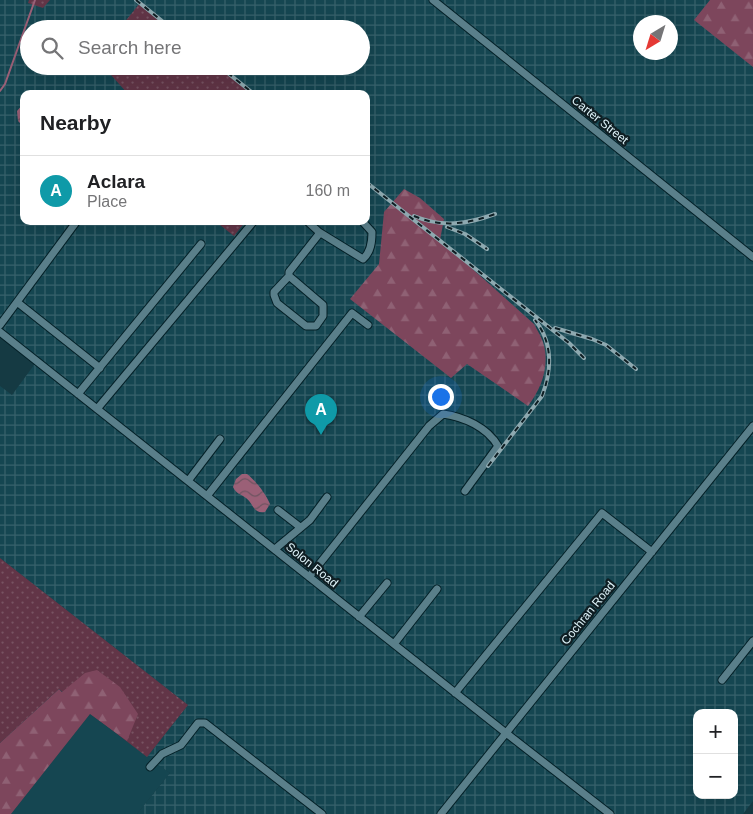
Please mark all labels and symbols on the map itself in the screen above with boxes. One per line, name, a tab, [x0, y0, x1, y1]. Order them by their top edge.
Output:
north arrow	[633, 15, 678, 60]
street label: Carter Street	[569, 93, 632, 147]
your location	[428, 384, 454, 410]
pin: A	[305, 394, 337, 435]
street label: Solon Road	[283, 540, 341, 590]
street label: Cochran Road	[558, 579, 618, 647]

